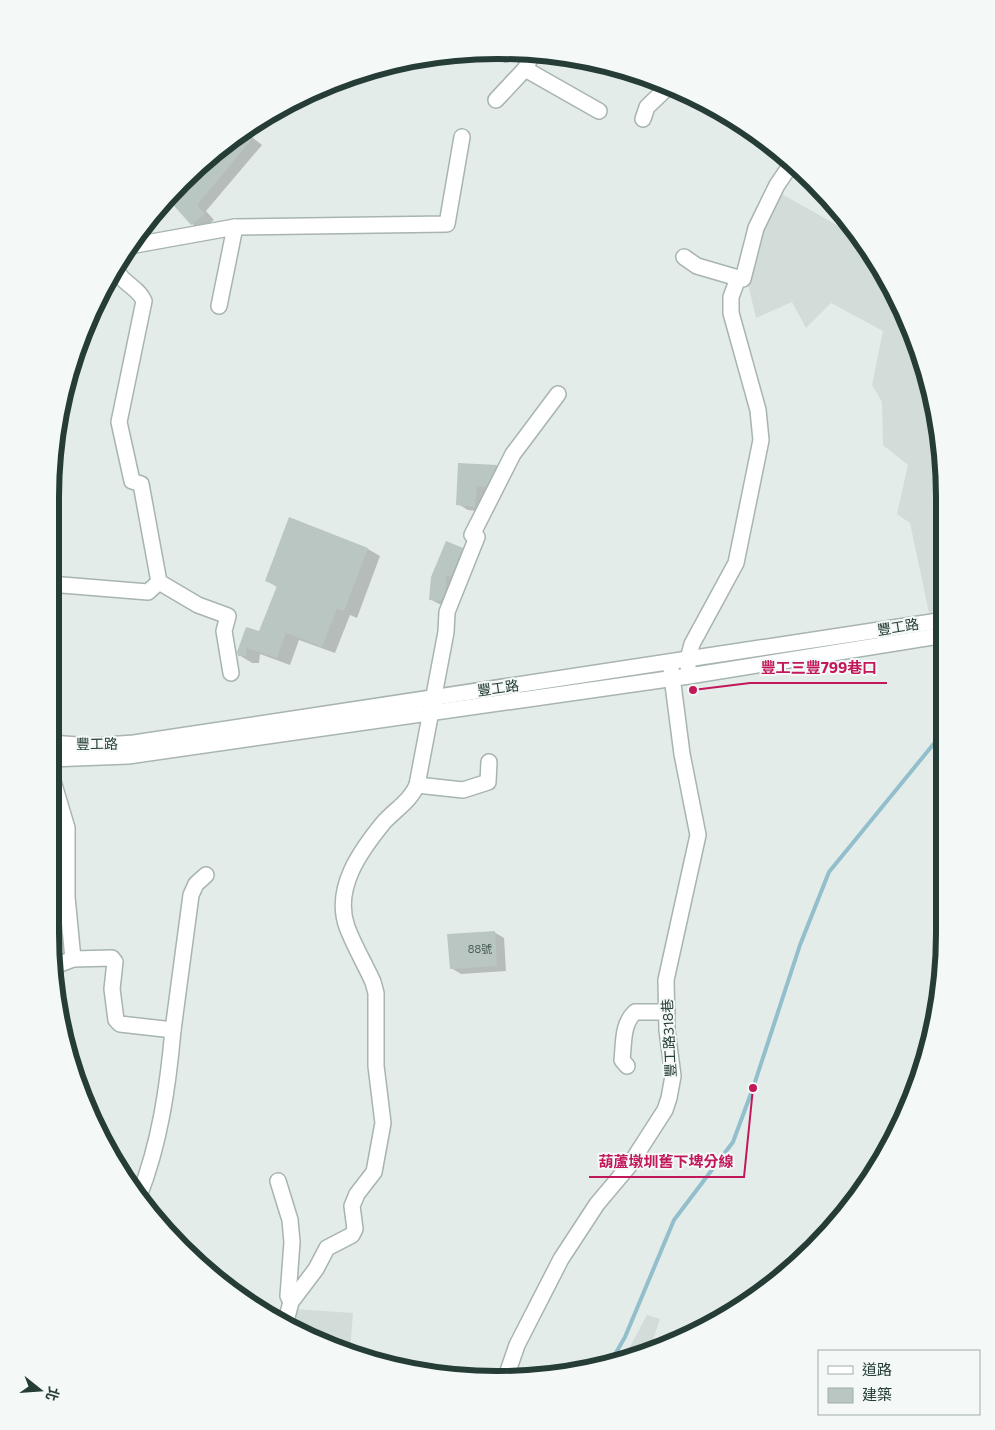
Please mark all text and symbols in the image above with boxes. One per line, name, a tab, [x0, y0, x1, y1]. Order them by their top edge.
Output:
street label: 豐工路	[876, 615, 920, 638]
callout: 豐工三豐799巷口	[750, 653, 887, 683]
text: 豐工三豐799巷口	[761, 658, 877, 676]
street label: 豐工路	[476, 676, 520, 699]
street label: 豐工路	[76, 735, 118, 752]
house number: 88號	[468, 942, 492, 955]
street label: 豐工路318巷	[658, 998, 679, 1078]
callout: 葫蘆墩圳舊下埤分線	[589, 1147, 744, 1177]
text: 葫蘆墩圳舊下埤分線	[598, 1152, 734, 1170]
legend	[818, 1350, 980, 1415]
text: 道路	[862, 1360, 892, 1378]
north arrow	[15, 1365, 65, 1415]
text: 北	[43, 1385, 63, 1403]
text: 建築	[862, 1385, 892, 1403]

